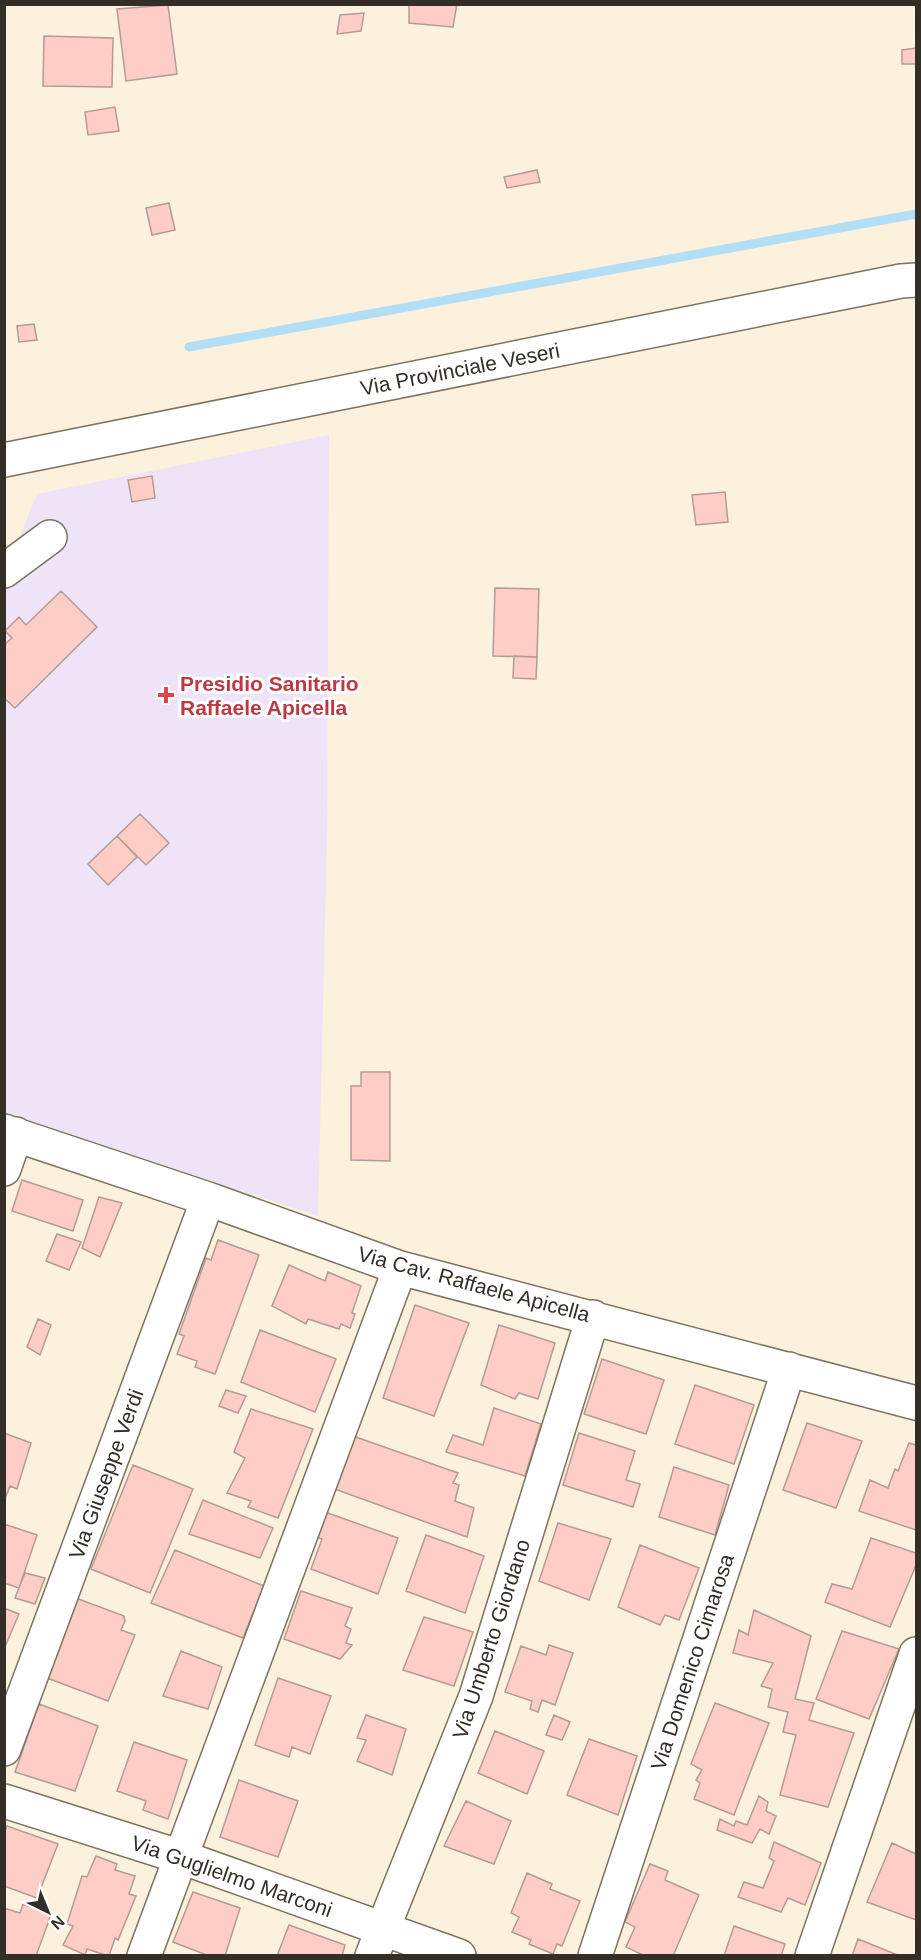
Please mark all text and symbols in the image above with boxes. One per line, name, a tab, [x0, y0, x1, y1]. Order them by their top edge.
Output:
street label: Via Provinciale Veseri	[358, 338, 562, 400]
place label: Presidio Sanitario Raffaele Apicella	[180, 672, 359, 719]
marker: Presidio Sanitario Raffaele Apicella	[157, 686, 175, 704]
street label: Via Cav. Raffaele Apicella	[355, 1242, 593, 1326]
street label: Via Giuseppe Verdi	[65, 1386, 147, 1562]
street label: Via Umberto Giordano	[448, 1536, 534, 1742]
street label: Via Domenico Cimarosa	[646, 1551, 738, 1773]
street label: Via Guglielmo Marconi	[129, 1831, 335, 1921]
north arrow	[18, 1882, 78, 1942]
text: N	[48, 1912, 68, 1933]

